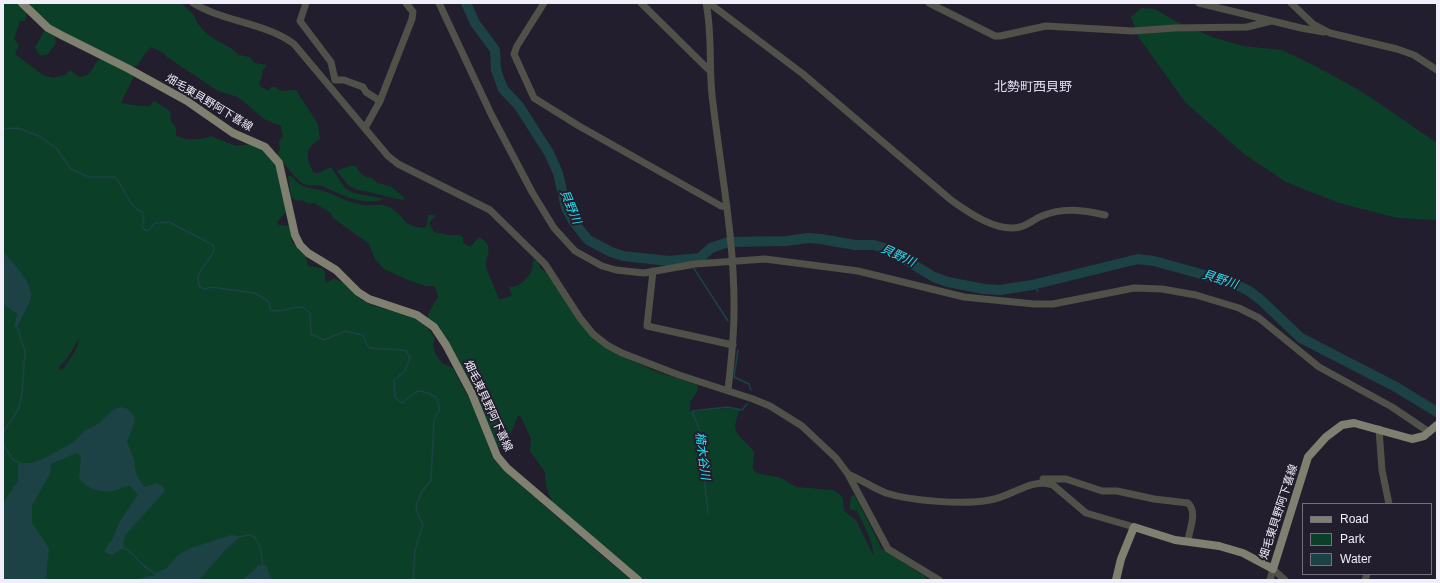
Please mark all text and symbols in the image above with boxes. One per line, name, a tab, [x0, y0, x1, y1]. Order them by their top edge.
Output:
street label: 畑毛東貝野阿下喜線	[163, 72, 255, 134]
district label: 北勢町西貝野	[994, 79, 1072, 95]
water label: 貝野川	[556, 188, 584, 226]
water label: 貝野川	[879, 242, 917, 270]
water label: 貝野川	[1201, 268, 1239, 292]
street label: 畑毛東貝野阿下喜線	[461, 358, 515, 454]
water label: 楠木谷川	[692, 431, 712, 481]
street label: 畑毛東貝野阿下喜線	[1257, 463, 1301, 561]
legend	[1302, 503, 1432, 575]
text: Road	[1340, 512, 1369, 526]
text: Park	[1340, 532, 1365, 546]
text: Water	[1340, 552, 1372, 566]

